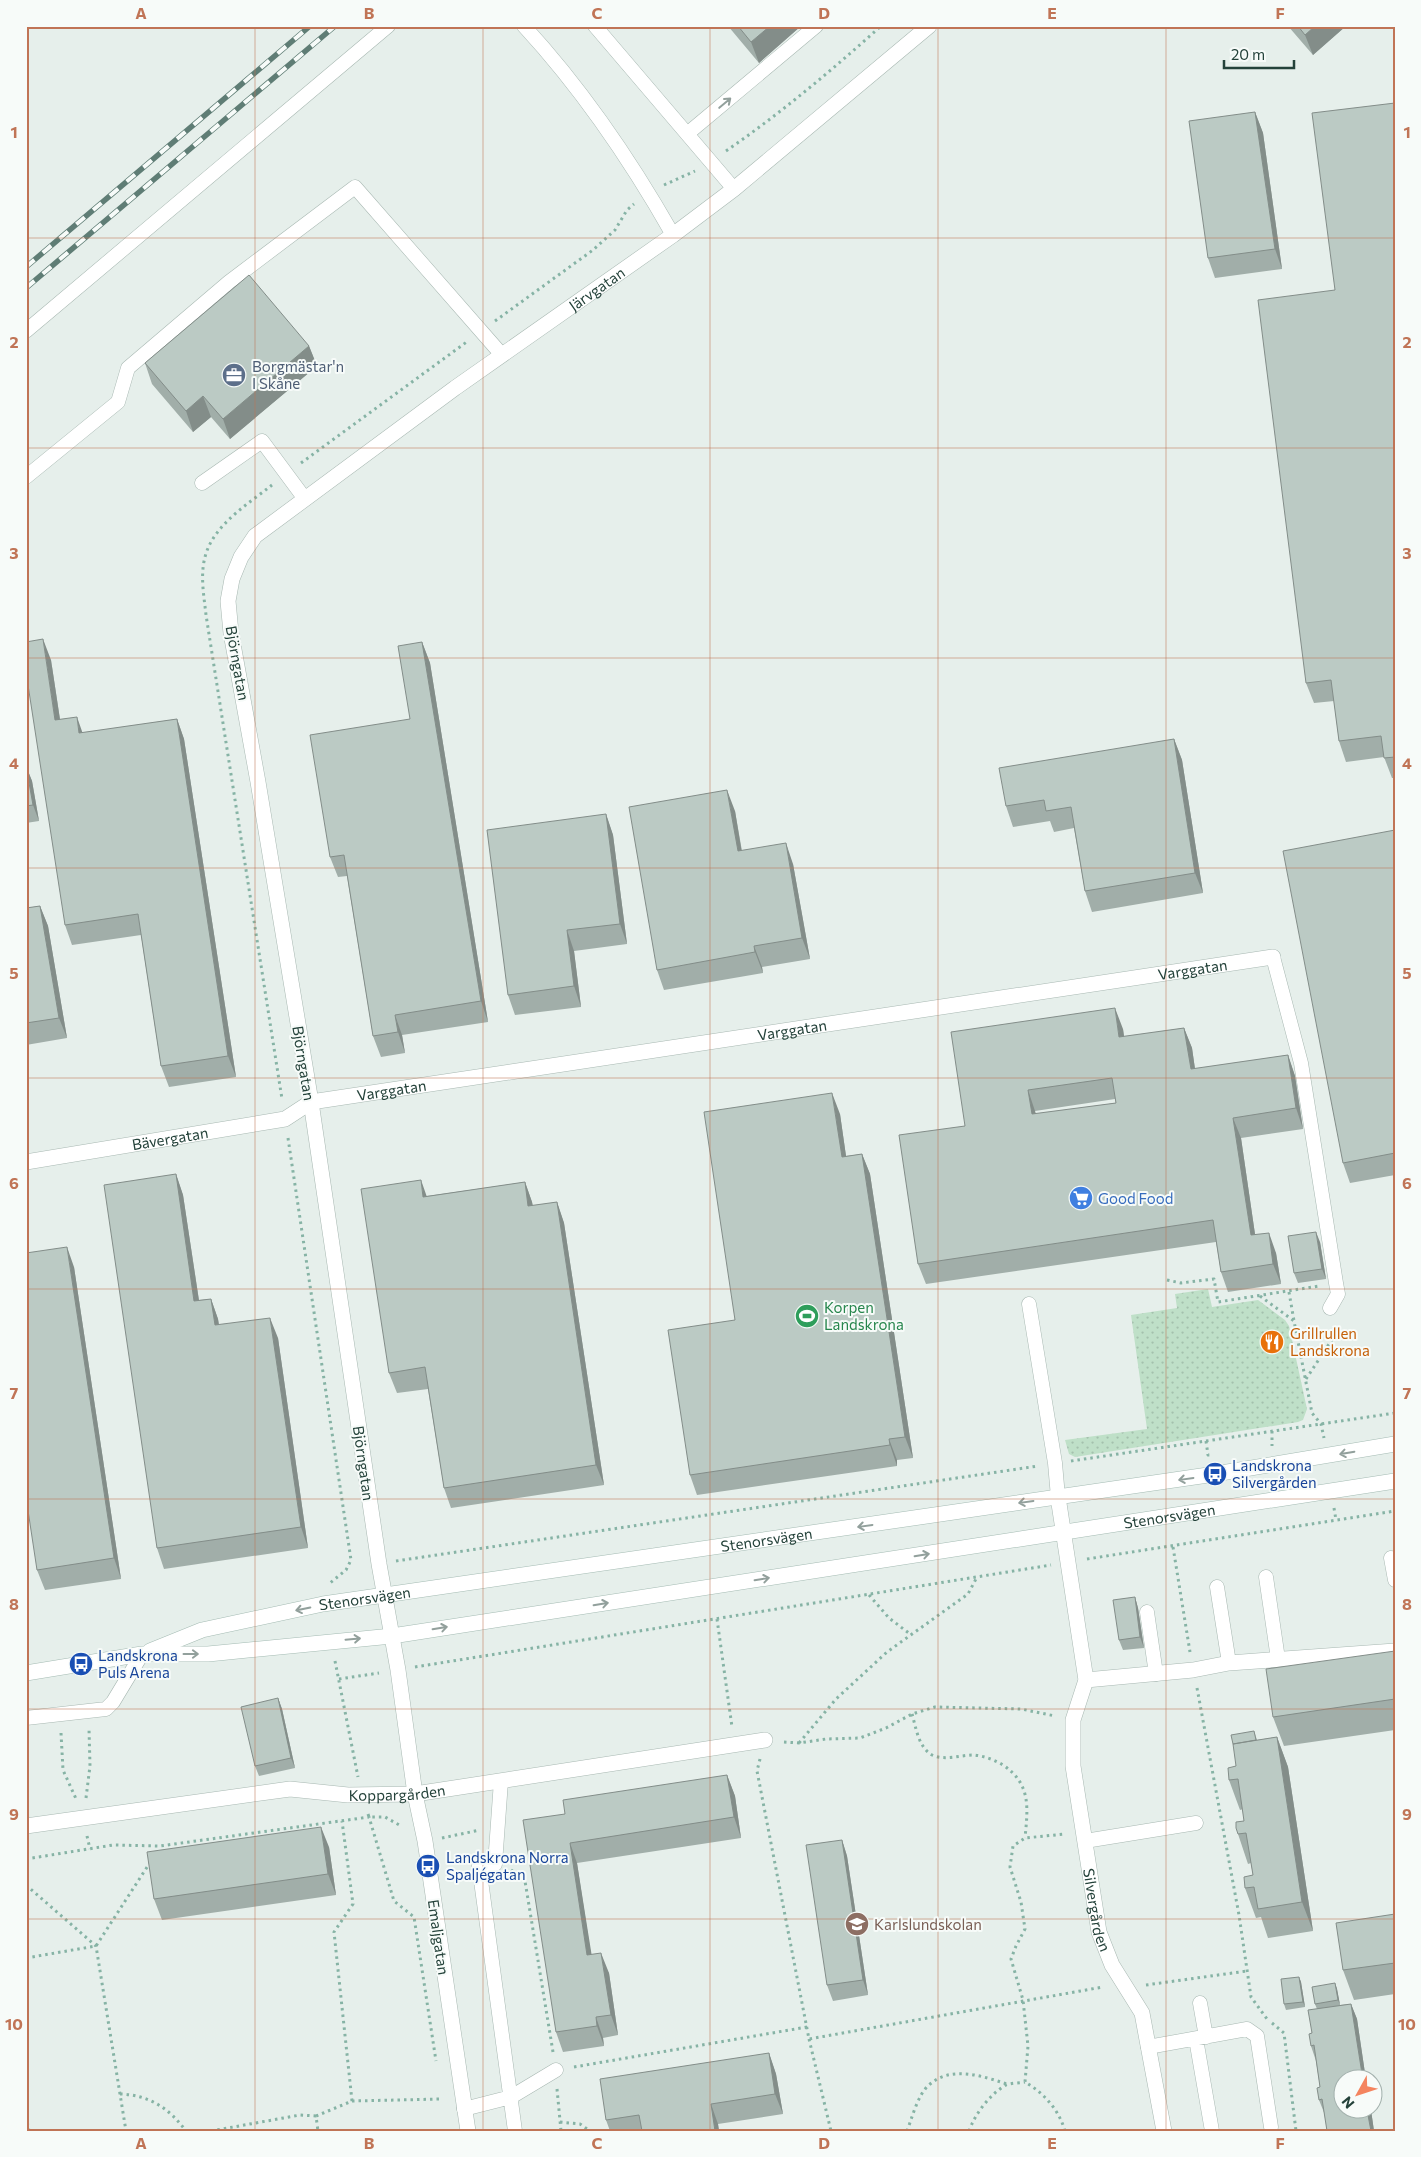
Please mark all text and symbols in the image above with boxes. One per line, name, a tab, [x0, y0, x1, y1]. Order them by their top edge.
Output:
text: A	[135, 3, 147, 22]
text: B	[364, 3, 375, 22]
text: C	[592, 3, 603, 22]
text: D	[818, 3, 830, 22]
text: E	[1047, 3, 1057, 22]
text: F	[1275, 3, 1285, 22]
scale bar	[1224, 38, 1294, 70]
text: 20 m	[1231, 45, 1265, 63]
one-way arrow	[718, 97, 731, 109]
text: 1	[10, 122, 18, 141]
text: 1	[1403, 122, 1411, 141]
street label: Järvgatan	[565, 263, 628, 315]
text: 2	[9, 332, 19, 351]
text: 2	[1402, 332, 1412, 351]
place label: Borgmästar'n I Skåne	[252, 357, 344, 392]
office icon: Borgmästar'n I Skåne	[221, 362, 247, 388]
text: 3	[9, 543, 19, 562]
text: 3	[1402, 543, 1412, 562]
street label: Björngatan	[223, 624, 253, 702]
text: 4	[9, 753, 19, 772]
text: 4	[1402, 753, 1412, 772]
street label: Varggatan	[1156, 955, 1228, 983]
text: 5	[9, 963, 19, 982]
text: 5	[1402, 963, 1412, 982]
street label: Varggatan	[756, 1015, 828, 1044]
street label: Björngatan	[289, 1024, 319, 1102]
street label: Varggatan	[356, 1076, 427, 1104]
street label: Bävergatan	[130, 1123, 210, 1153]
text: 6	[9, 1173, 19, 1192]
text: 6	[1402, 1173, 1412, 1192]
supermarket icon: Good Food	[1068, 1185, 1094, 1211]
place label: Good Food	[1098, 1189, 1173, 1207]
place label: Korpen Landskrona	[824, 1298, 904, 1333]
sports icon: Korpen Landskrona	[794, 1303, 820, 1329]
place label: Grillrullen Landskrona	[1290, 1324, 1370, 1359]
restaurant icon: Grillrullen Landskrona	[1259, 1329, 1285, 1355]
text: 7	[10, 1383, 19, 1402]
text: 7	[1403, 1383, 1412, 1402]
street label: Björngatan	[350, 1424, 378, 1502]
one-way arrow	[1339, 1448, 1355, 1458]
place label: Landskrona Silvergården	[1232, 1456, 1317, 1491]
bus stop icon: Landskrona Silvergården	[1202, 1461, 1228, 1487]
one-way arrow	[1179, 1474, 1195, 1484]
one-way arrow	[1018, 1498, 1034, 1508]
street label: Stenorsvägen	[1122, 1500, 1216, 1532]
one-way arrow	[857, 1521, 873, 1531]
street label: Stenorsvägen	[719, 1524, 814, 1555]
one-way arrow	[914, 1549, 930, 1559]
one-way arrow	[753, 1574, 769, 1584]
street label: Stenorsvägen	[318, 1582, 412, 1613]
text: 8	[9, 1594, 19, 1613]
text: 8	[1402, 1594, 1412, 1613]
one-way arrow	[593, 1598, 609, 1608]
one-way arrow	[295, 1604, 311, 1614]
one-way arrow	[432, 1623, 448, 1633]
one-way arrow	[345, 1634, 361, 1644]
place label: Landskrona Puls Arena	[98, 1646, 178, 1681]
one-way arrow	[182, 1649, 199, 1659]
bus stop icon: Landskrona Puls Arena	[68, 1651, 94, 1677]
street label: Koppargården	[349, 1780, 447, 1804]
text: 9	[9, 1804, 19, 1823]
text: 9	[1402, 1804, 1412, 1823]
place label: Landskrona Norra Spaljégatan	[446, 1848, 569, 1883]
bus stop icon: Landskrona Norra Spaljégatan	[415, 1853, 441, 1879]
street label: Silvergården	[1080, 1867, 1115, 1954]
street label: Emaljgatan	[425, 1898, 453, 1976]
school or university icon: Karlslundskolan	[844, 1911, 870, 1937]
place label: Karlslundskolan	[874, 1915, 982, 1933]
text: 10	[5, 2014, 23, 2033]
text: 10	[1398, 2014, 1416, 2033]
north arrow	[1334, 2070, 1384, 2120]
text: N	[1338, 2093, 1358, 2112]
text: A	[135, 2133, 147, 2152]
text: B	[364, 2133, 375, 2152]
text: C	[592, 2133, 603, 2152]
text: D	[818, 2133, 830, 2152]
text: E	[1047, 2133, 1057, 2152]
text: F	[1275, 2133, 1285, 2152]

